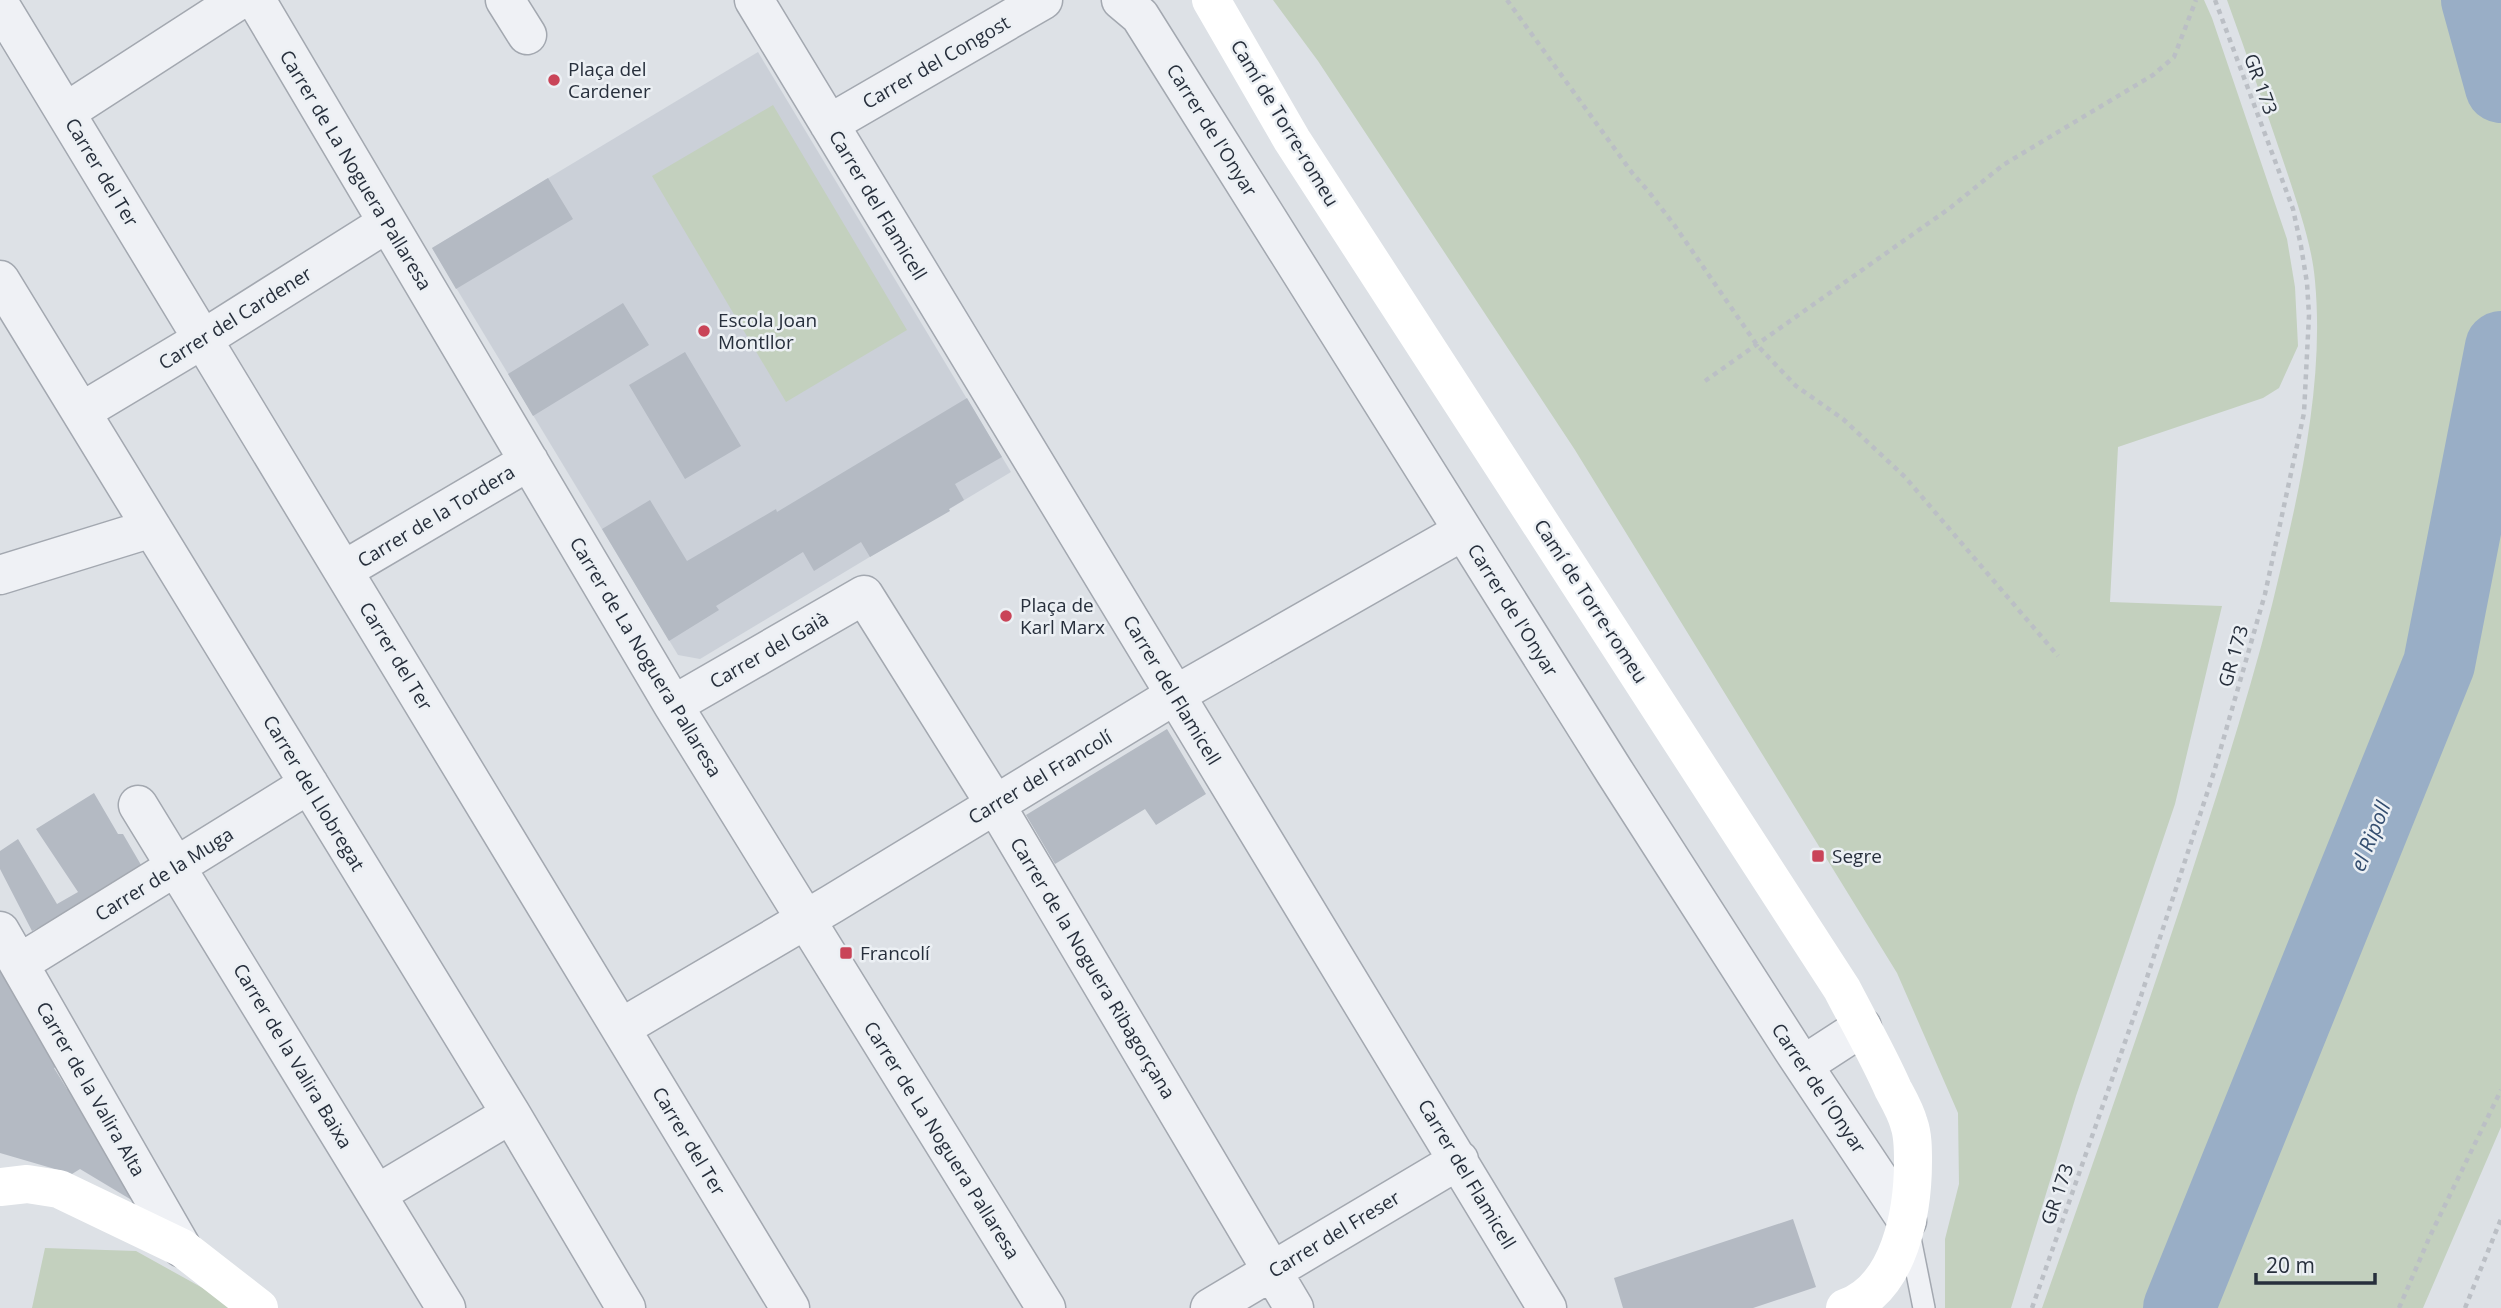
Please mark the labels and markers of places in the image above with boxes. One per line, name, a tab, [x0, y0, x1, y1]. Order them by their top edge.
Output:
place label: Plaça del Cardener	[568, 56, 651, 104]
marker: Plaça del Cardener	[546, 72, 562, 88]
place label: Escola Joan Montllor	[718, 307, 817, 355]
marker: Escola Joan Montllor	[696, 323, 712, 339]
place label: Plaça de Karl Marx	[1020, 592, 1105, 640]
marker: Plaça de Karl Marx	[998, 608, 1014, 624]
place label: Segre	[1832, 843, 1882, 869]
marker: Segre	[1810, 848, 1826, 864]
place label: Francolí	[860, 940, 931, 966]
marker: Francolí	[838, 945, 854, 961]

